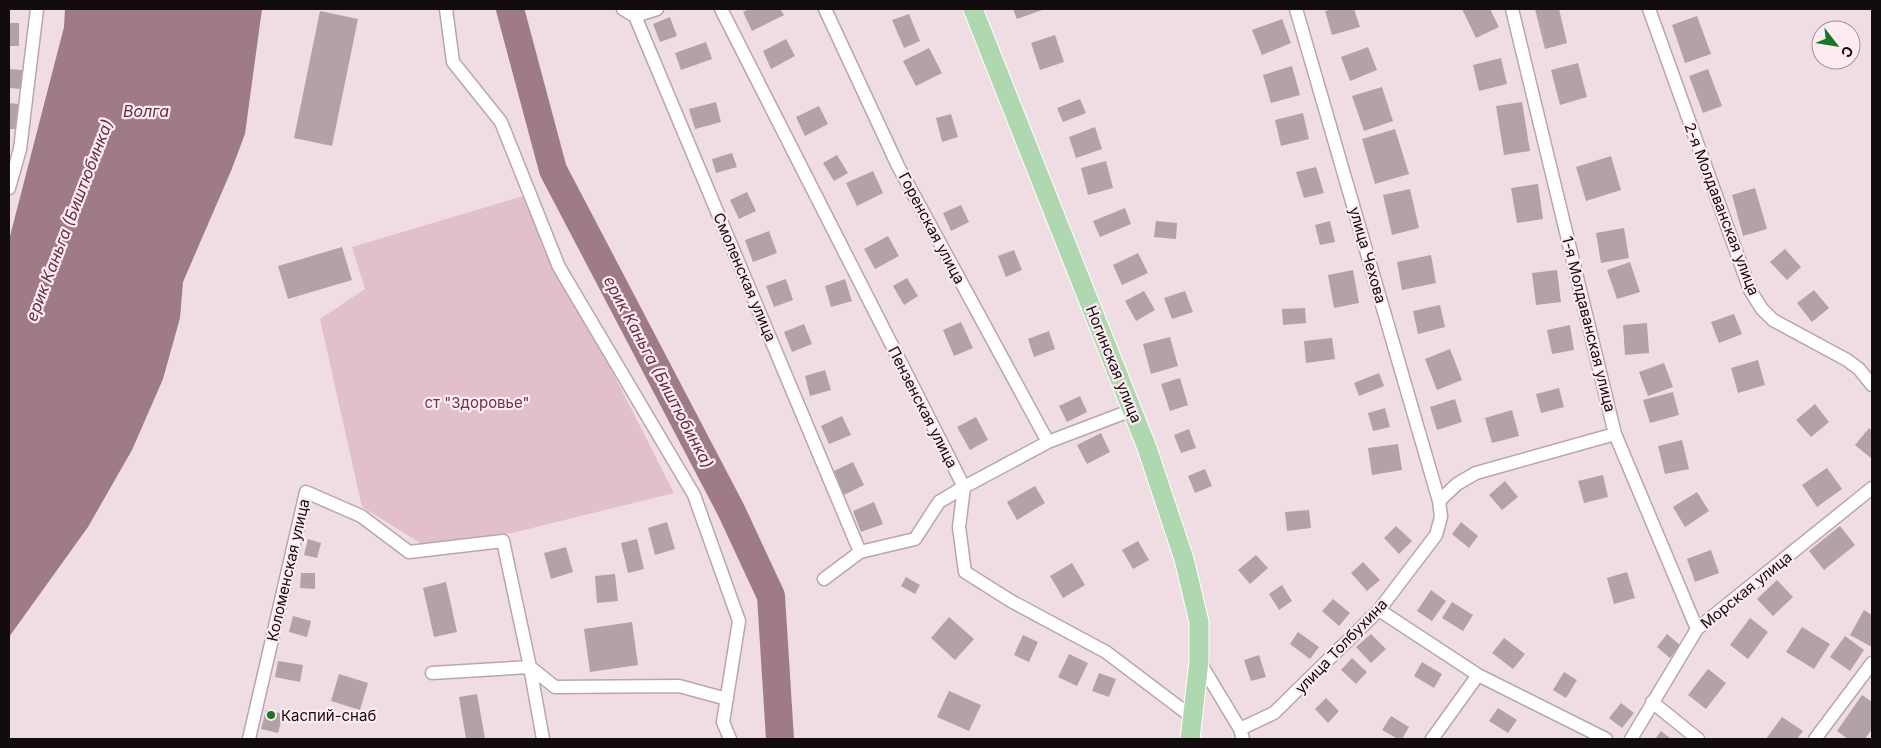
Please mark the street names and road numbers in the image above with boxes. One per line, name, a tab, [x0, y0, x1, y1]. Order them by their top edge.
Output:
street label: 2-я Молдаванская улица	[1680, 120, 1764, 298]
street label: Горенская улица	[895, 169, 969, 287]
street label: улица Чехова	[1345, 205, 1391, 305]
street label: Смоленская улица	[709, 210, 781, 344]
street label: 1-я Молдаванская улица	[1558, 234, 1620, 414]
street label: Ногинская улица	[1082, 303, 1146, 425]
street label: Пензенская улица	[884, 343, 962, 471]
street label: Коломенская улица	[262, 497, 314, 643]
street label: Морская улица	[1696, 547, 1796, 633]
street label: улица Толбухина	[1291, 595, 1391, 697]

